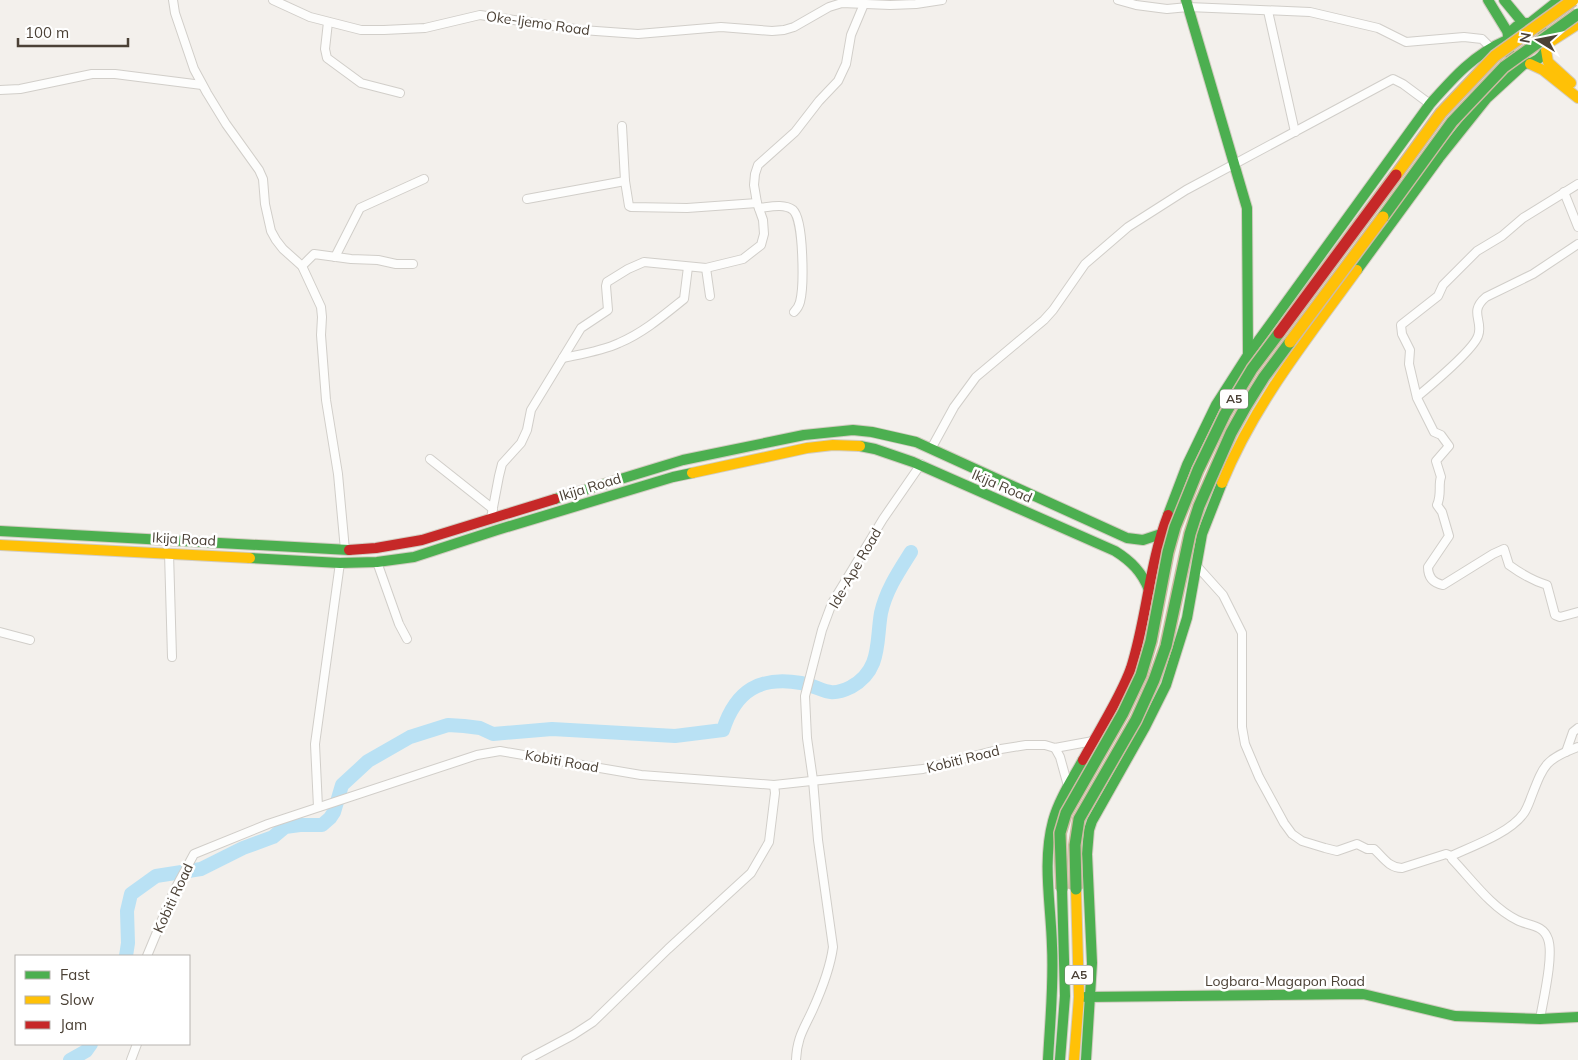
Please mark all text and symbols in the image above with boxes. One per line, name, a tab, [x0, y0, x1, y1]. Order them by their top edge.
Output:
street label: Oke-Ijemo Road	[485, 7, 591, 39]
scale bar	[18, 15, 128, 47]
north arrow	[1513, 15, 1563, 65]
text: 100 m	[25, 23, 69, 42]
text: N	[1515, 31, 1535, 45]
road number: A5	[1220, 389, 1248, 408]
street label: Ikija Road	[969, 465, 1035, 507]
street label: Ikija Road	[557, 469, 623, 505]
street label: Ide-Ape Road	[825, 525, 885, 611]
street label: Ikija Road	[152, 528, 216, 550]
street label: Kobiti Road	[925, 741, 1001, 777]
street label: Kobiti Road	[524, 746, 600, 776]
street label: Kobiti Road	[149, 860, 197, 936]
legend	[15, 955, 190, 1045]
text: Fast	[60, 965, 90, 984]
road number: A5	[1065, 966, 1093, 984]
street label: Logbara-Magapon Road	[1205, 972, 1365, 990]
text: Slow	[60, 990, 94, 1009]
text: Jam	[60, 1015, 87, 1034]

